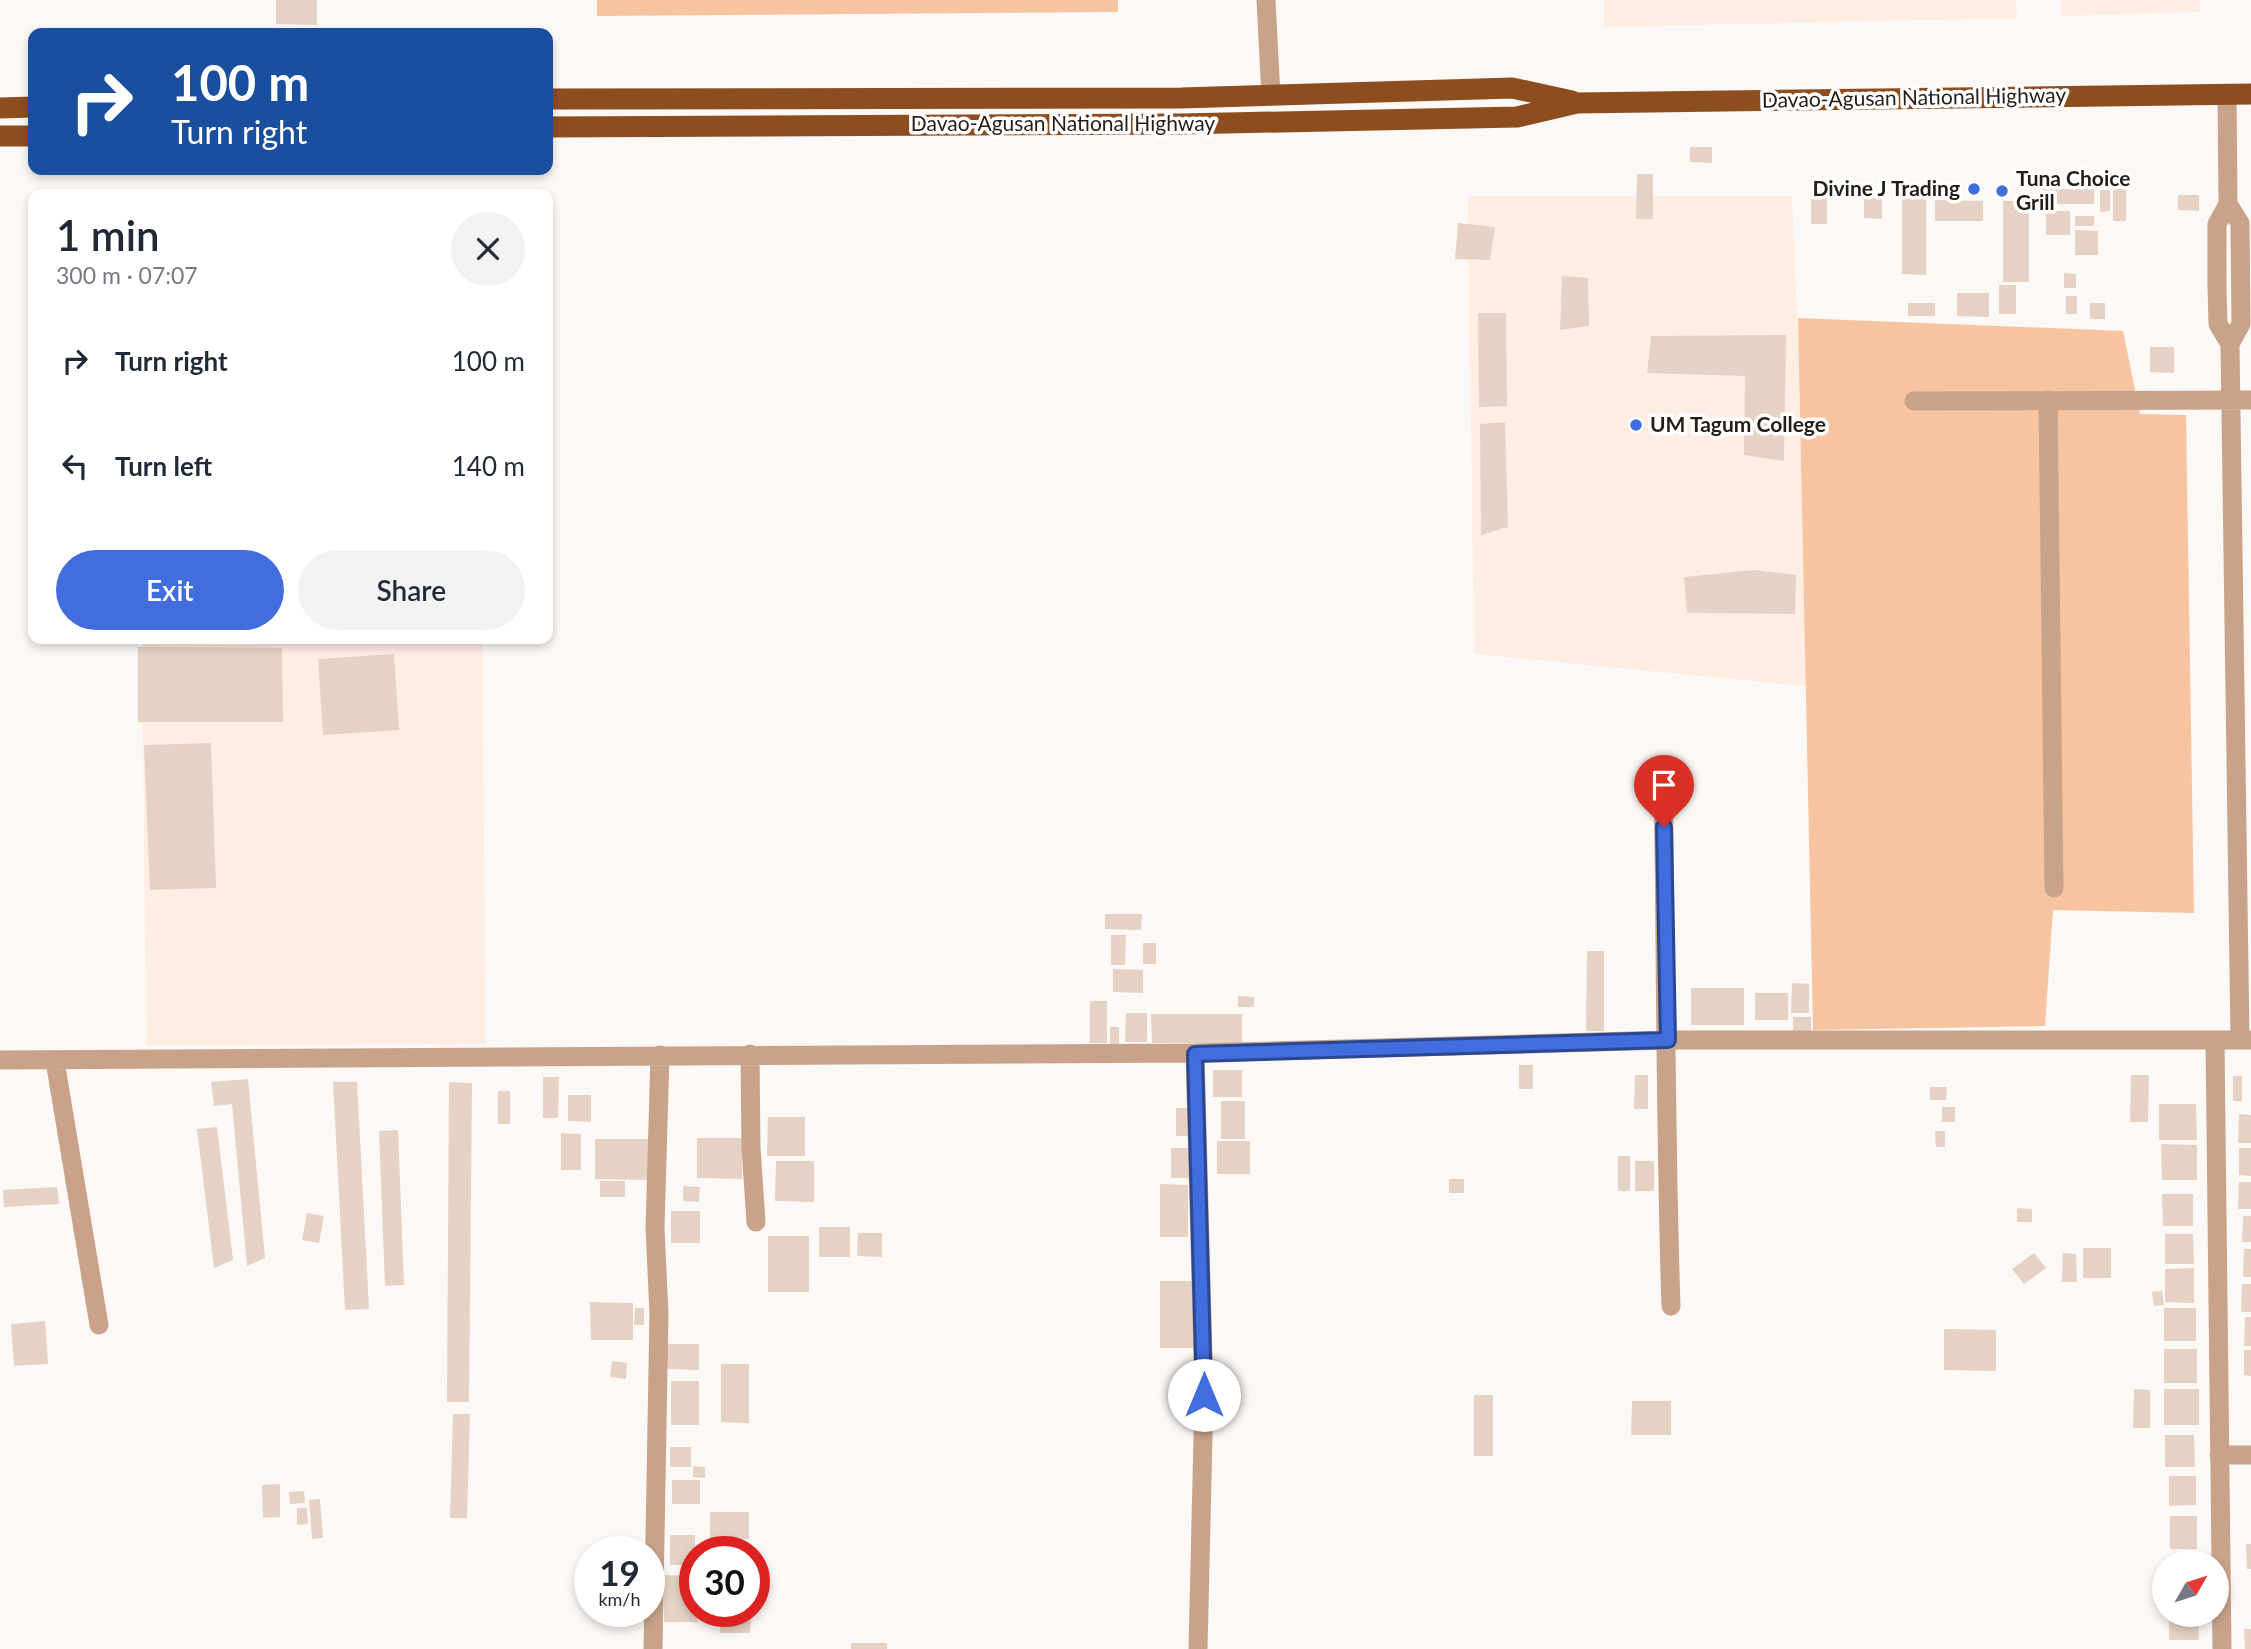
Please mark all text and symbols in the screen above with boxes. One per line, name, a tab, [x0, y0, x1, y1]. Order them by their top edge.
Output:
text: 100 m	[171, 53, 309, 111]
icon: right	[56, 56, 147, 147]
street label: Davao-Agusan National Highway	[1762, 81, 2067, 112]
street label: Davao-Agusan National Highway	[911, 110, 1215, 135]
text: Turn right	[171, 112, 307, 151]
place label: Tuna Choice Grill	[2016, 165, 2130, 214]
place label: Divine J Trading	[1812, 175, 1960, 200]
marker: Divine J Trading	[1966, 181, 1982, 197]
marker: Tuna Choice Grill	[1994, 183, 2010, 199]
text: 1 min	[56, 210, 160, 260]
button: close	[451, 212, 525, 286]
text: 300 m · 07:07	[56, 261, 198, 289]
icon: right	[56, 342, 94, 380]
text: Turn right	[115, 345, 228, 377]
text: 100 m	[452, 345, 525, 377]
place label: UM Tagum College	[1650, 411, 1826, 436]
marker: UM Tagum College	[1628, 417, 1644, 433]
icon: left	[56, 447, 94, 485]
text: Turn left	[115, 450, 212, 482]
text: 140 m	[452, 450, 525, 482]
button: Exit	[56, 550, 284, 630]
button: Share	[298, 550, 525, 630]
pin	[1634, 755, 1694, 827]
icon: arrive	[1645, 766, 1683, 804]
position arrow	[1167, 1358, 1241, 1432]
speed limit sign: 30	[679, 1536, 770, 1627]
north arrow	[2152, 1550, 2230, 1628]
map controls	[2152, 1550, 2229, 1627]
text: 19	[599, 1551, 640, 1593]
text: km/h	[598, 1588, 641, 1610]

